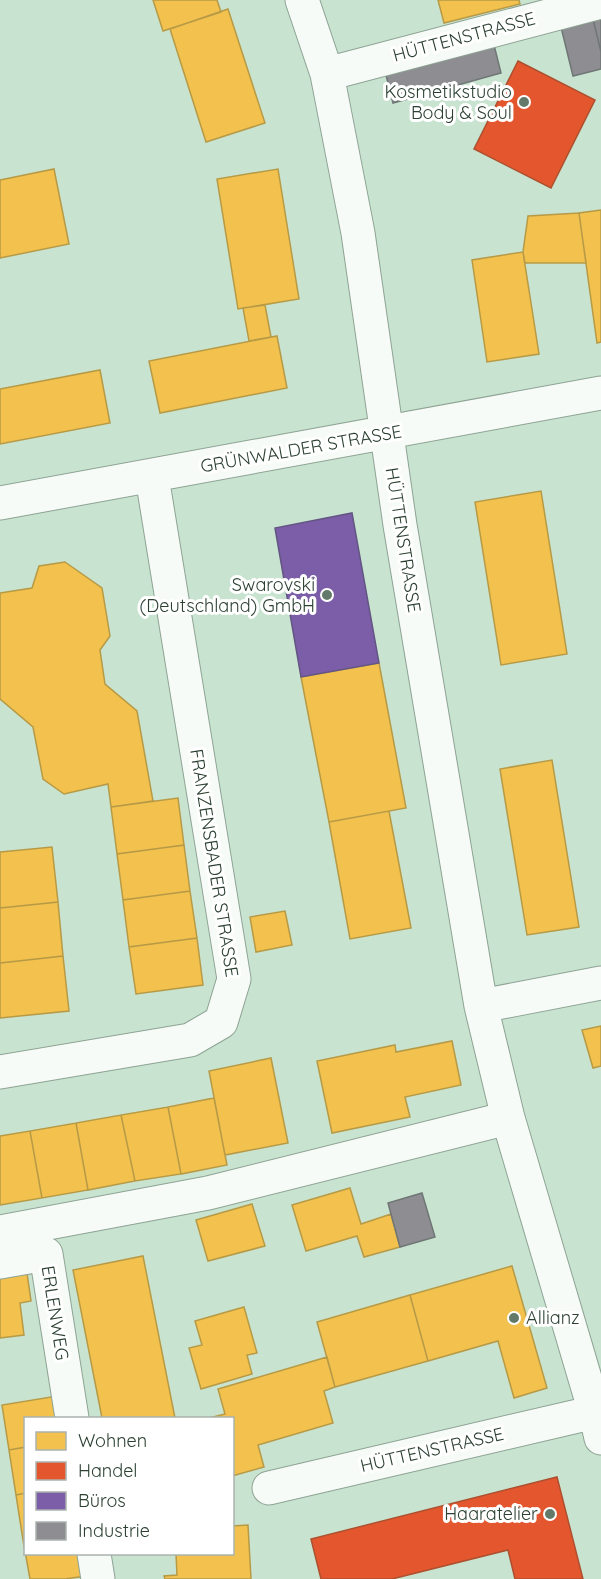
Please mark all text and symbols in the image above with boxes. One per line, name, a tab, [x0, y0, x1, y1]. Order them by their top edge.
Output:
street label: HÜTTENSTRASSE	[390, 6, 538, 67]
place label: Kosmetikstudio Body & Soul	[384, 80, 512, 124]
marker: Kosmetikstudio Body & Soul	[517, 95, 531, 109]
street label: GRÜNWALDER STRASSE	[199, 419, 403, 478]
street label: HÜTTENSTRASSE	[381, 466, 426, 614]
place label: Swarovski (Deutschland) GmbH	[140, 573, 315, 617]
marker: Swarovski (Deutschland) GmbH	[320, 588, 334, 602]
street label: FRANZENSBADER STRASSE	[185, 747, 244, 979]
street label: ERLENWEG	[37, 1264, 74, 1362]
place label: Allianz	[526, 1306, 580, 1329]
marker: Allianz	[507, 1311, 521, 1325]
legend	[24, 1417, 234, 1555]
street label: HÜTTENSTRASSE	[358, 1422, 506, 1477]
text: Wohnen	[78, 1429, 147, 1452]
text: Handel	[78, 1459, 138, 1482]
text: Büros	[78, 1489, 126, 1512]
place label: Haaratelier	[444, 1502, 538, 1525]
marker: Haaratelier	[543, 1507, 557, 1521]
text: Industrie	[78, 1519, 150, 1542]

